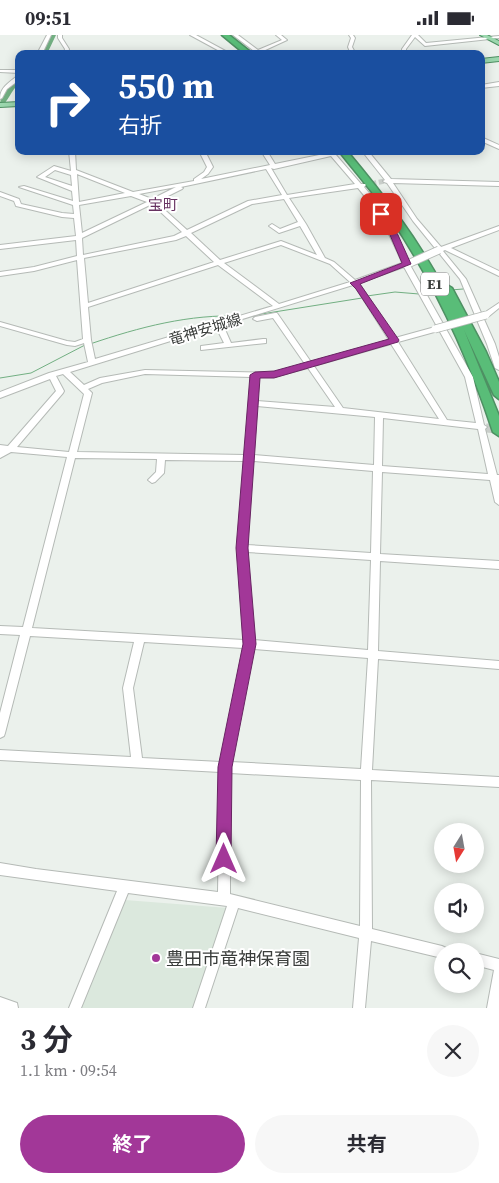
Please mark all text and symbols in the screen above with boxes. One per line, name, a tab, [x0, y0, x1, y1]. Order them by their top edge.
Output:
text: 09:51	[25, 5, 72, 31]
text: 550 m	[118, 62, 214, 110]
icon: right	[35, 70, 100, 135]
text: 右折	[118, 110, 162, 140]
pin	[360, 193, 402, 235]
district label: 宝町	[148, 194, 178, 215]
icon: arrive	[367, 200, 395, 228]
road number: E1	[421, 273, 449, 295]
street label: 竜神安城線	[166, 308, 244, 350]
north arrow	[434, 823, 484, 873]
map controls	[434, 823, 484, 993]
position arrow	[197, 832, 249, 884]
button: sound	[434, 883, 484, 933]
button: search	[434, 943, 484, 993]
place label: 豊田市竜神保育園	[166, 946, 310, 971]
marker: 豊田市竜神保育園	[150, 952, 162, 964]
text: 3 分	[20, 1019, 73, 1060]
button: close	[427, 1025, 479, 1077]
text: 1.1 km · 09:54	[20, 1059, 117, 1081]
button: 終了	[20, 1115, 245, 1173]
button: 共有	[255, 1115, 479, 1173]

